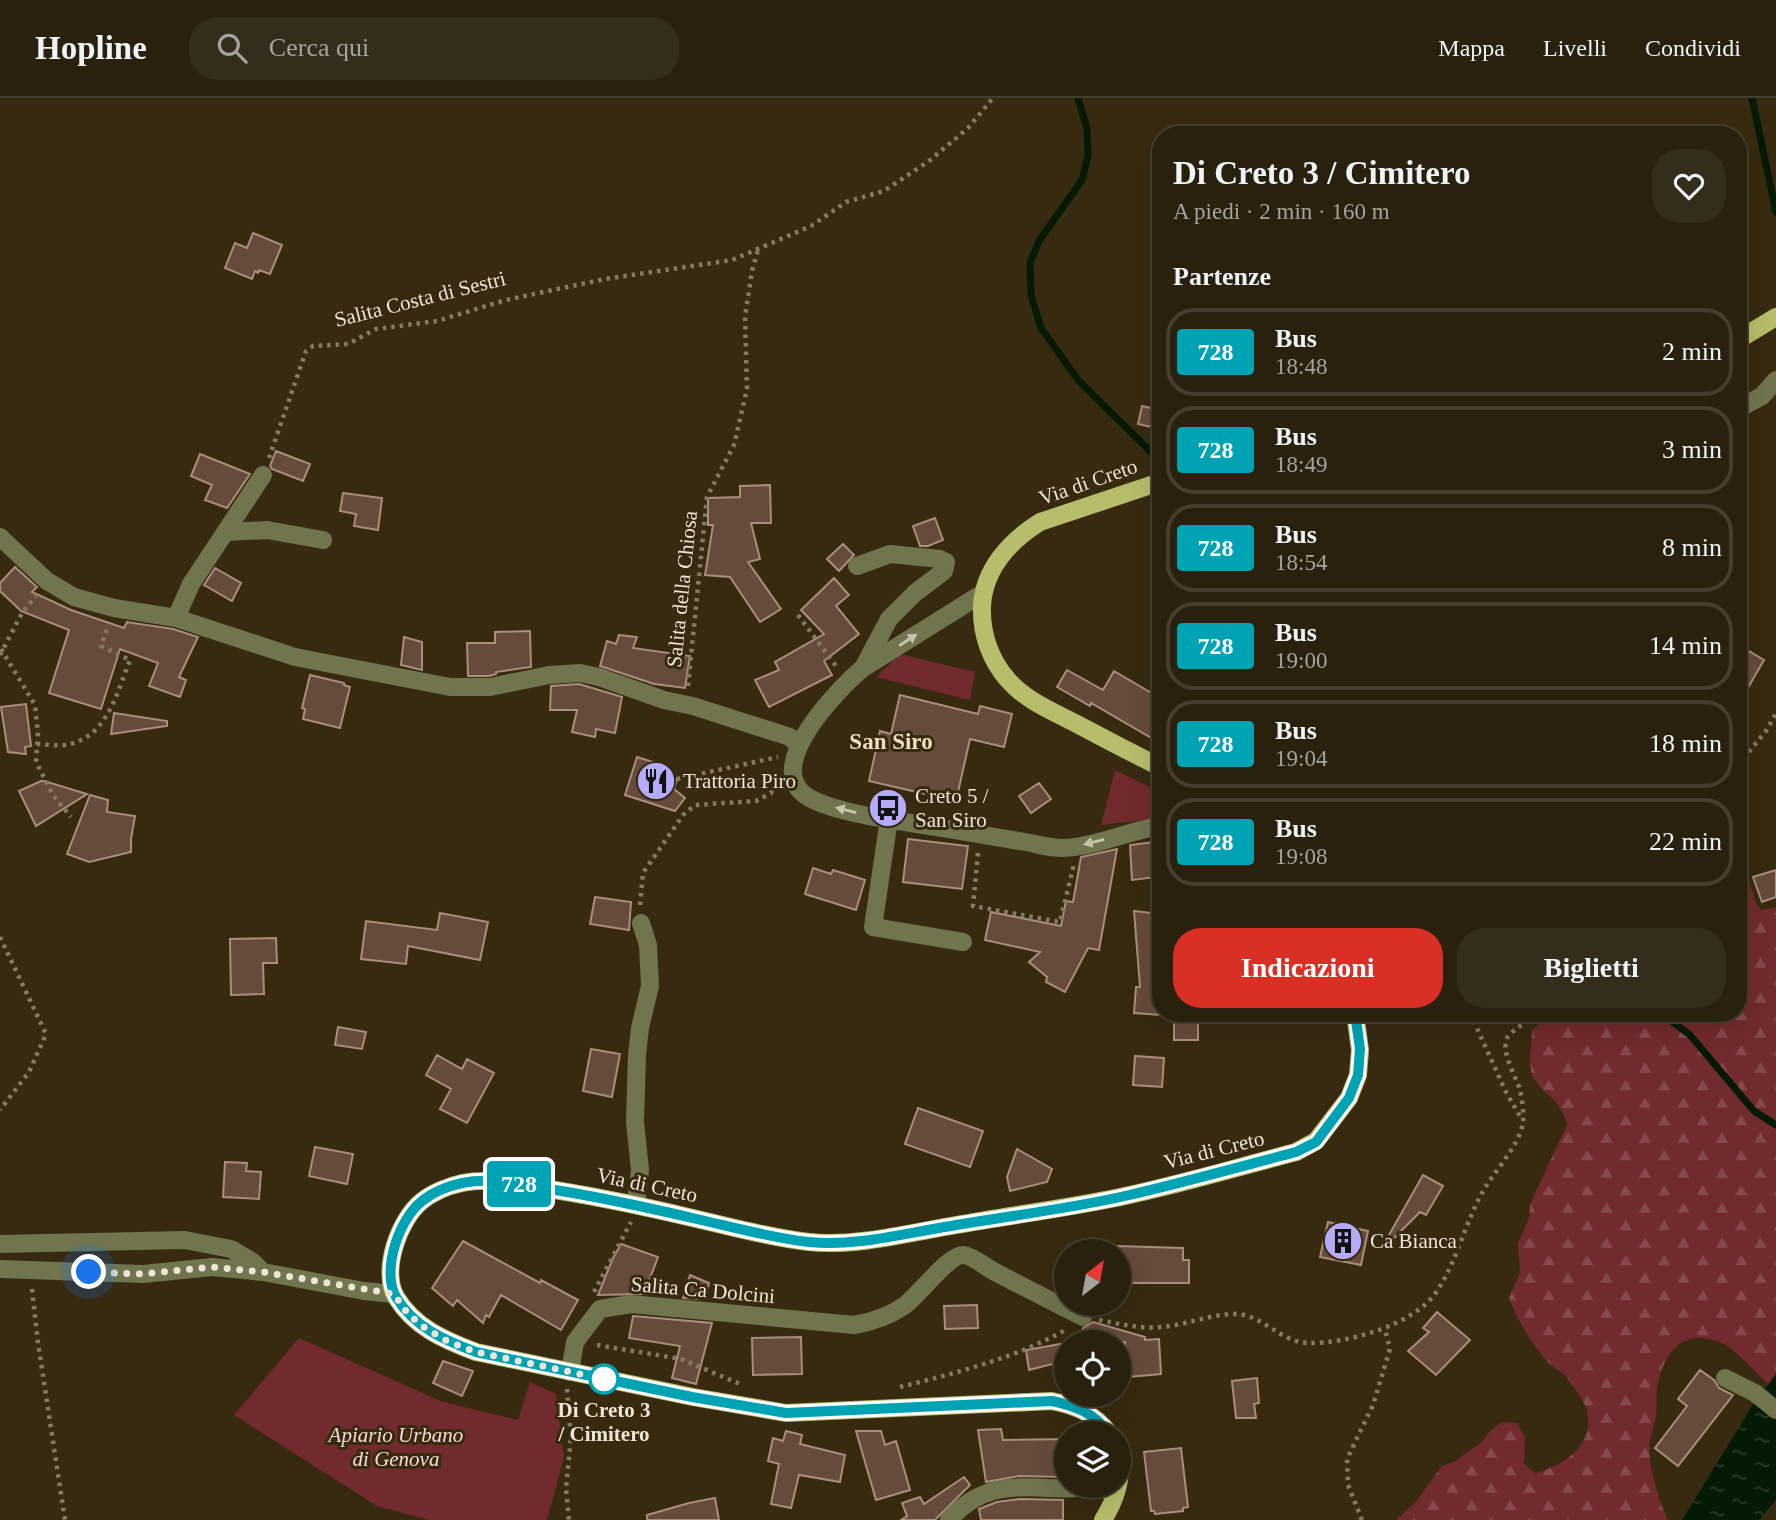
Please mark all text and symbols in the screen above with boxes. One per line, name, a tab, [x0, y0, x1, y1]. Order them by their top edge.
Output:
search box	[189, 17, 679, 80]
icon: search	[213, 29, 251, 67]
text: Hopline	[35, 30, 147, 66]
text: Cerca qui	[269, 33, 369, 62]
text: Mappa	[1438, 35, 1505, 61]
text: Livelli	[1543, 35, 1607, 61]
text: Condividi	[1645, 35, 1741, 61]
button: heart	[1652, 149, 1726, 223]
text: Di Creto 3 / Cimitero	[1173, 155, 1471, 191]
text: A piedi · 2 min · 160 m	[1173, 199, 1390, 224]
text: Partenze	[1173, 262, 1271, 291]
street label: Salita Costa di Sestri	[332, 266, 508, 332]
text: Bus	[1275, 324, 1317, 353]
text: 2 min	[1662, 337, 1722, 366]
text: 728	[1198, 339, 1234, 365]
text: 18:48	[1275, 354, 1327, 379]
text: Bus	[1275, 422, 1317, 451]
text: 3 min	[1662, 435, 1722, 464]
text: 728	[1198, 437, 1234, 463]
text: 18:49	[1275, 452, 1327, 477]
street label: Via di Creto	[1036, 454, 1140, 510]
street label: Salita della Chiosa	[662, 509, 702, 669]
text: Bus	[1275, 520, 1317, 549]
text: 8 min	[1662, 533, 1722, 562]
text: 728	[1198, 535, 1234, 561]
text: 18:54	[1275, 550, 1327, 575]
text: Bus	[1275, 618, 1317, 647]
text: 14 min	[1649, 631, 1722, 660]
text: 728	[1198, 633, 1234, 659]
one-way arrow	[898, 634, 917, 647]
text: 19:00	[1275, 648, 1327, 673]
text: Bus	[1275, 716, 1317, 745]
district label: San Siro	[849, 729, 933, 754]
text: 18 min	[1649, 729, 1722, 758]
text: 728	[1198, 731, 1234, 757]
text: 19:04	[1275, 746, 1327, 771]
restaurant icon: Trattoria Piro	[635, 760, 677, 802]
place label: Trattoria Piro	[683, 769, 796, 793]
place label: Creto 5 / San Siro	[915, 784, 989, 832]
bus stop icon: Creto 5 / San Siro	[867, 787, 909, 829]
one-way arrow	[835, 804, 857, 815]
text: Bus	[1275, 814, 1317, 843]
text: 22 min	[1649, 827, 1722, 856]
text: 728	[1198, 829, 1234, 855]
one-way arrow	[1083, 837, 1105, 848]
text: 19:08	[1275, 844, 1327, 869]
button: Indicazioni	[1173, 928, 1443, 1008]
button: Biglietti	[1457, 928, 1726, 1008]
street label: Via di Creto	[1161, 1126, 1267, 1174]
line badge: 728	[479, 1161, 559, 1207]
street label: Via di Creto	[594, 1163, 700, 1207]
text: 728	[501, 1171, 537, 1197]
building icon: Ca Bianca	[1322, 1220, 1364, 1262]
place label: Ca Bianca	[1370, 1229, 1458, 1253]
north arrow	[1054, 1239, 1130, 1316]
map controls	[1054, 1239, 1131, 1498]
your location	[71, 1254, 106, 1289]
street label: Salita Ca Dolcini	[630, 1272, 776, 1308]
button: locate	[1054, 1330, 1131, 1407]
marker: Di Creto 3 / Cimitero	[589, 1364, 619, 1394]
place label: Di Creto 3 / Cimitero	[557, 1398, 650, 1446]
button: layers	[1054, 1421, 1131, 1498]
park label: Apiario Urbano di Genova	[327, 1423, 463, 1471]

